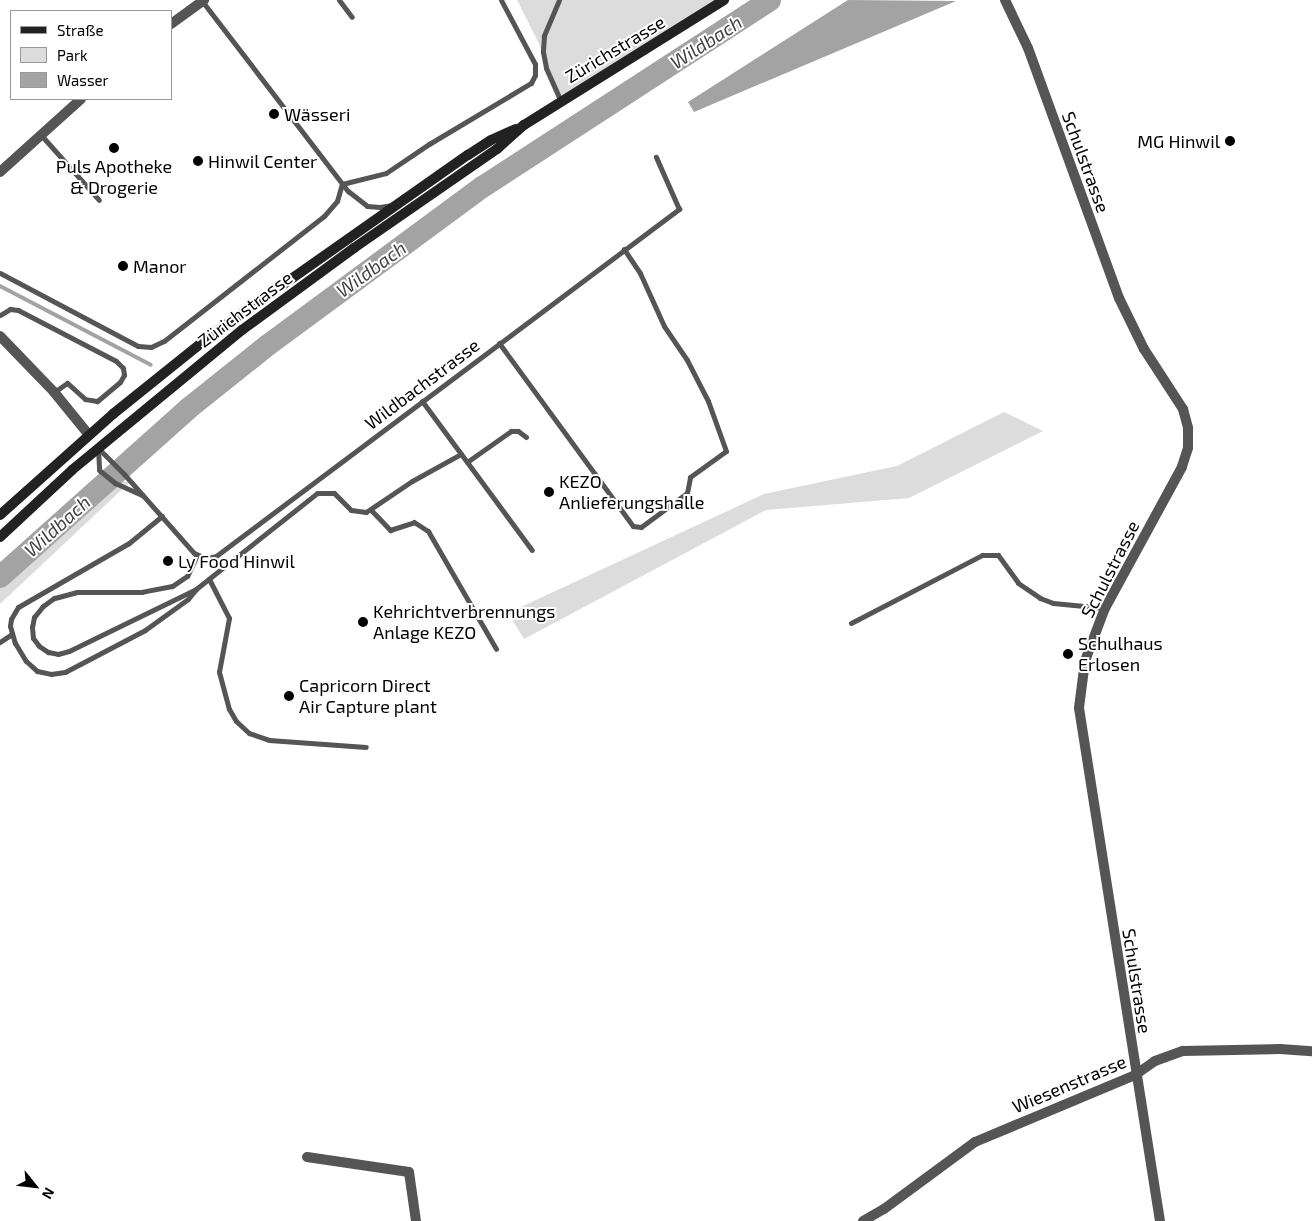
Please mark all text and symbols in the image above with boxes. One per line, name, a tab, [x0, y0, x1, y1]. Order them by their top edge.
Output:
legend	[10, 10, 172, 100]
water label: Wildbach	[666, 10, 746, 74]
street label: Zürichstrasse	[561, 11, 669, 87]
text: Straße	[57, 21, 103, 39]
text: Park	[57, 46, 88, 64]
text: Wasser	[57, 71, 109, 89]
place label: Wässeri	[284, 103, 350, 125]
marker: Wässeri	[268, 108, 280, 120]
street label: Schulstrasse	[1058, 108, 1114, 216]
place label: MG Hinwil	[1137, 130, 1220, 152]
marker: MG Hinwil	[1224, 135, 1236, 147]
marker: Puls Apotheke & Drogerie	[108, 142, 120, 154]
place label: Hinwil Center	[208, 150, 318, 172]
marker: Hinwil Center	[192, 155, 204, 167]
place label: Puls Apotheke & Drogerie	[56, 156, 172, 198]
water label: Wildbach	[332, 236, 410, 302]
place label: Manor	[133, 255, 187, 277]
marker: Manor	[117, 260, 129, 272]
street label: Zürichstrasse	[194, 267, 296, 351]
street label: Wildbachstrasse	[361, 334, 483, 434]
place label: KEZO Anlieferungshalle	[559, 471, 704, 514]
marker: KEZO Anlieferungshalle	[543, 486, 555, 498]
water label: Wildbach	[19, 490, 95, 562]
street label: Schulstrasse	[1076, 517, 1144, 621]
place label: Ly Food Hinwil	[178, 550, 295, 572]
marker: Ly Food Hinwil	[162, 555, 174, 567]
place label: Kehrichtverbrennungs Anlage KEZO	[373, 601, 555, 644]
marker: Kehrichtverbrennungs Anlage KEZO	[357, 616, 369, 628]
place label: Schulhaus Erlosen	[1078, 633, 1163, 676]
marker: Schulhaus Erlosen	[1062, 648, 1074, 660]
place label: Capricorn Direct Air Capture plant	[299, 675, 437, 718]
marker: Capricorn Direct Air Capture plant	[283, 690, 295, 702]
street label: Schulstrasse	[1118, 927, 1156, 1035]
street label: Wiesenstrasse	[1009, 1050, 1129, 1118]
north arrow	[10, 1161, 60, 1211]
text: N	[39, 1185, 58, 1202]

